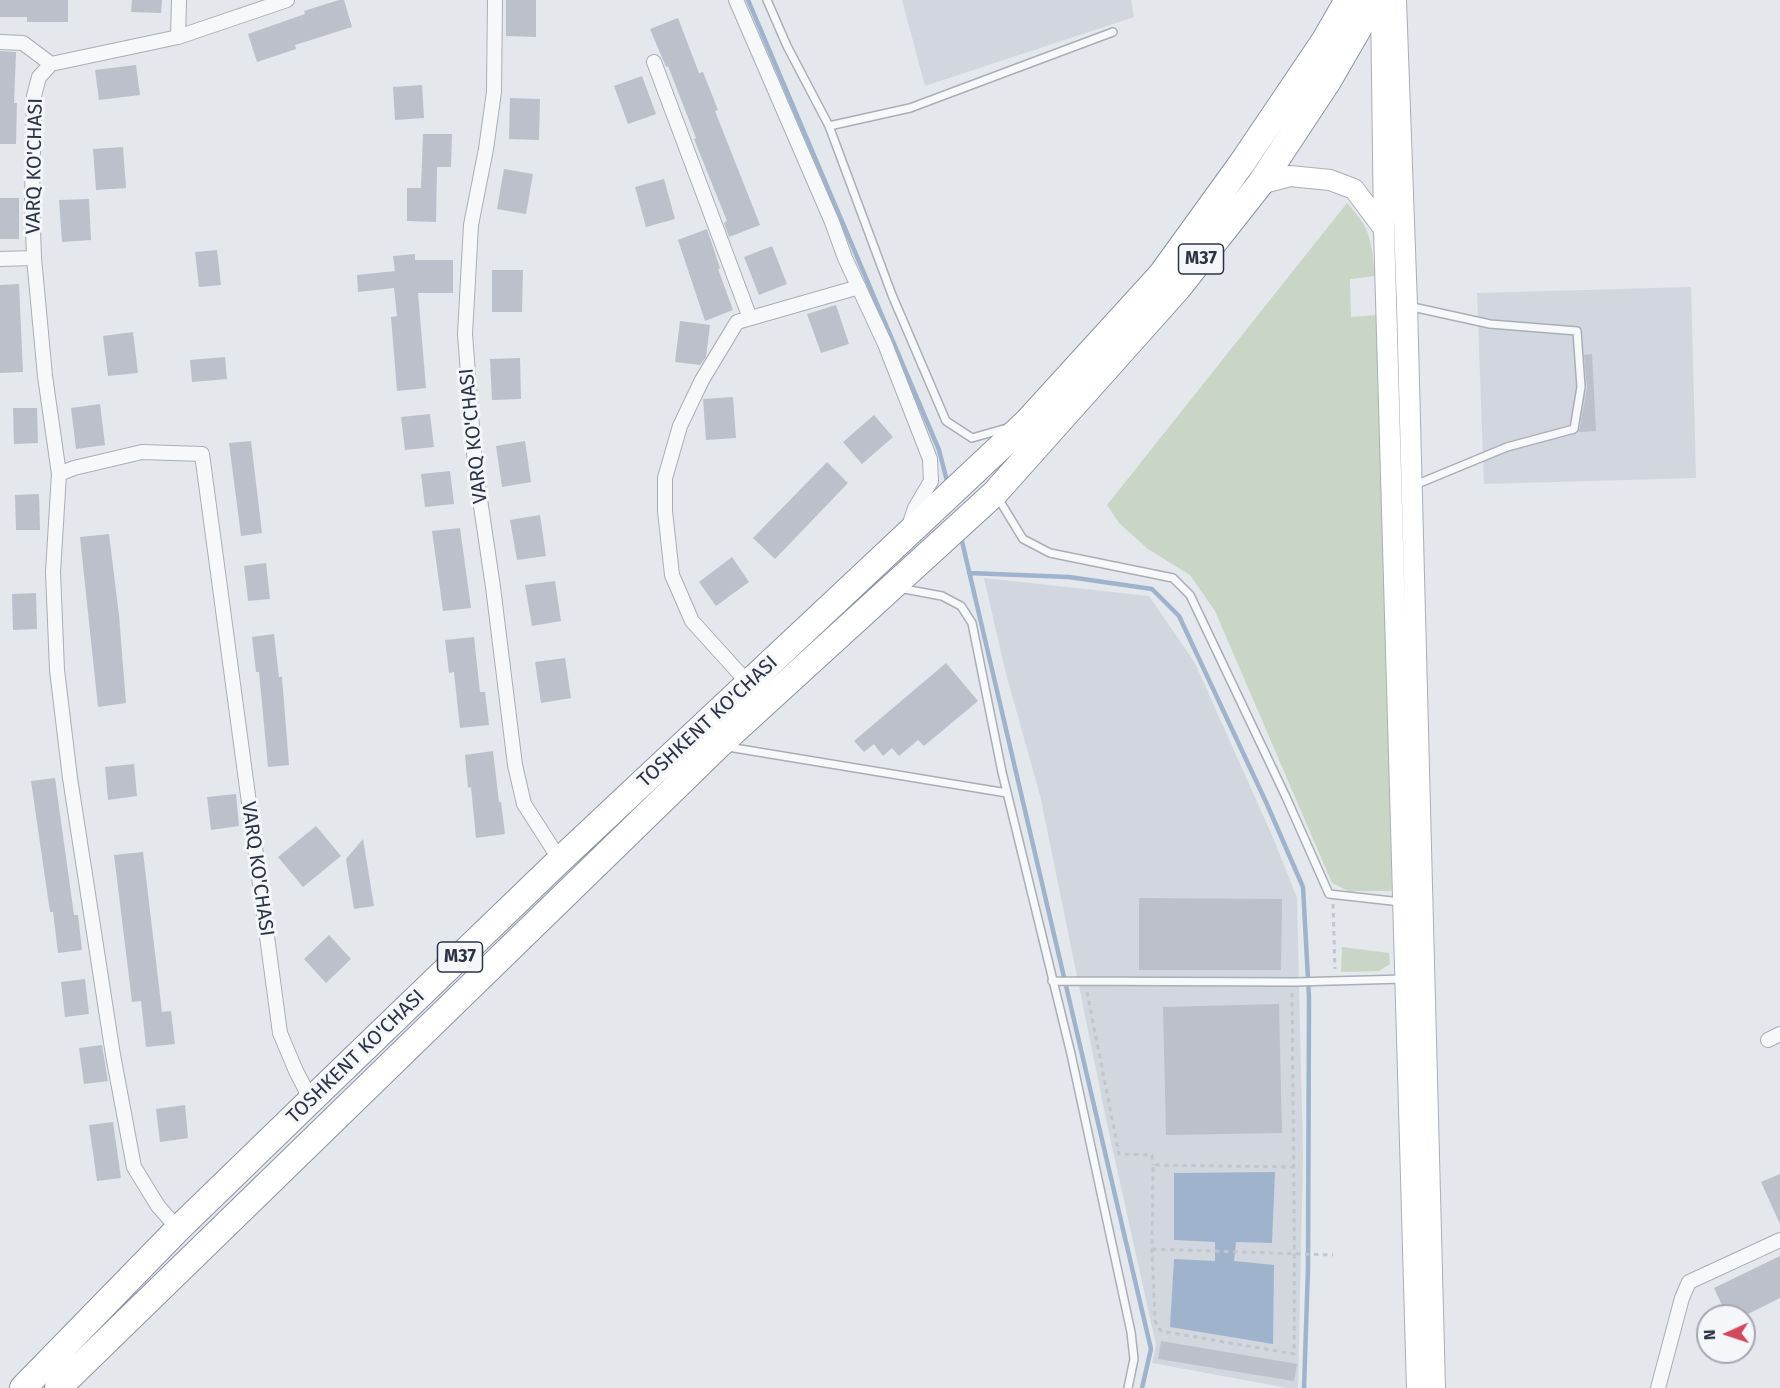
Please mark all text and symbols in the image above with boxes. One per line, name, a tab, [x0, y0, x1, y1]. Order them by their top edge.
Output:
street label: VARQ KO'CHASI	[22, 98, 48, 234]
road number: M37	[1178, 244, 1224, 274]
street label: VARQ KO'CHASI	[455, 367, 493, 505]
street label: TOSHKENT KO'CHASI	[633, 651, 783, 793]
street label: VARQ KO'CHASI	[236, 800, 278, 938]
road number: M37	[438, 942, 482, 972]
street label: TOSHKENT KO'CHASI	[282, 985, 430, 1129]
north arrow	[1696, 1304, 1756, 1364]
text: N	[1700, 1329, 1719, 1341]

